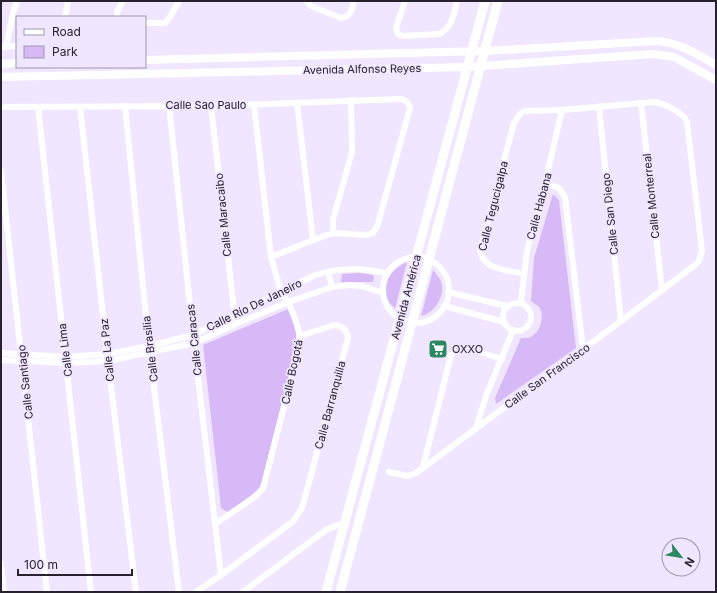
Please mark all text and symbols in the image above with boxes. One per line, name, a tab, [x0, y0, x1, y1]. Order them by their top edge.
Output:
legend	[16, 16, 146, 68]
text: Road	[52, 24, 81, 39]
text: Park	[52, 44, 78, 59]
street label: Avenida Alfonso Reyes	[303, 61, 421, 77]
street label: Calle Sao Paulo	[166, 98, 247, 112]
street label: Calle Monterreal	[640, 153, 662, 239]
street label: Calle Tegucigalpa	[475, 159, 511, 253]
street label: Calle Habana	[523, 171, 555, 241]
street label: Calle Maracaibo	[212, 172, 234, 258]
street label: Calle San Diego	[599, 172, 621, 256]
street label: Avenida América	[388, 253, 424, 341]
street label: Calle Río De Janeiro	[204, 276, 304, 334]
street label: Calle Caracas	[183, 303, 205, 377]
street label: Calle Brasilia	[139, 315, 161, 383]
street label: Calle La Paz	[97, 318, 117, 382]
street label: Calle Lima	[55, 322, 75, 378]
street label: Calle Bogotá	[278, 338, 306, 406]
supermarket icon: OXXO	[427, 338, 449, 360]
street label: Calle San Francisco	[501, 340, 593, 412]
place label: OXXO	[452, 342, 483, 356]
street label: Calle Santiago	[14, 344, 36, 420]
street label: Calle Barranquilla	[311, 359, 349, 451]
north arrow	[661, 537, 701, 577]
scale bar	[18, 551, 132, 577]
text: N	[681, 555, 698, 569]
text: 100 m	[24, 557, 58, 572]

